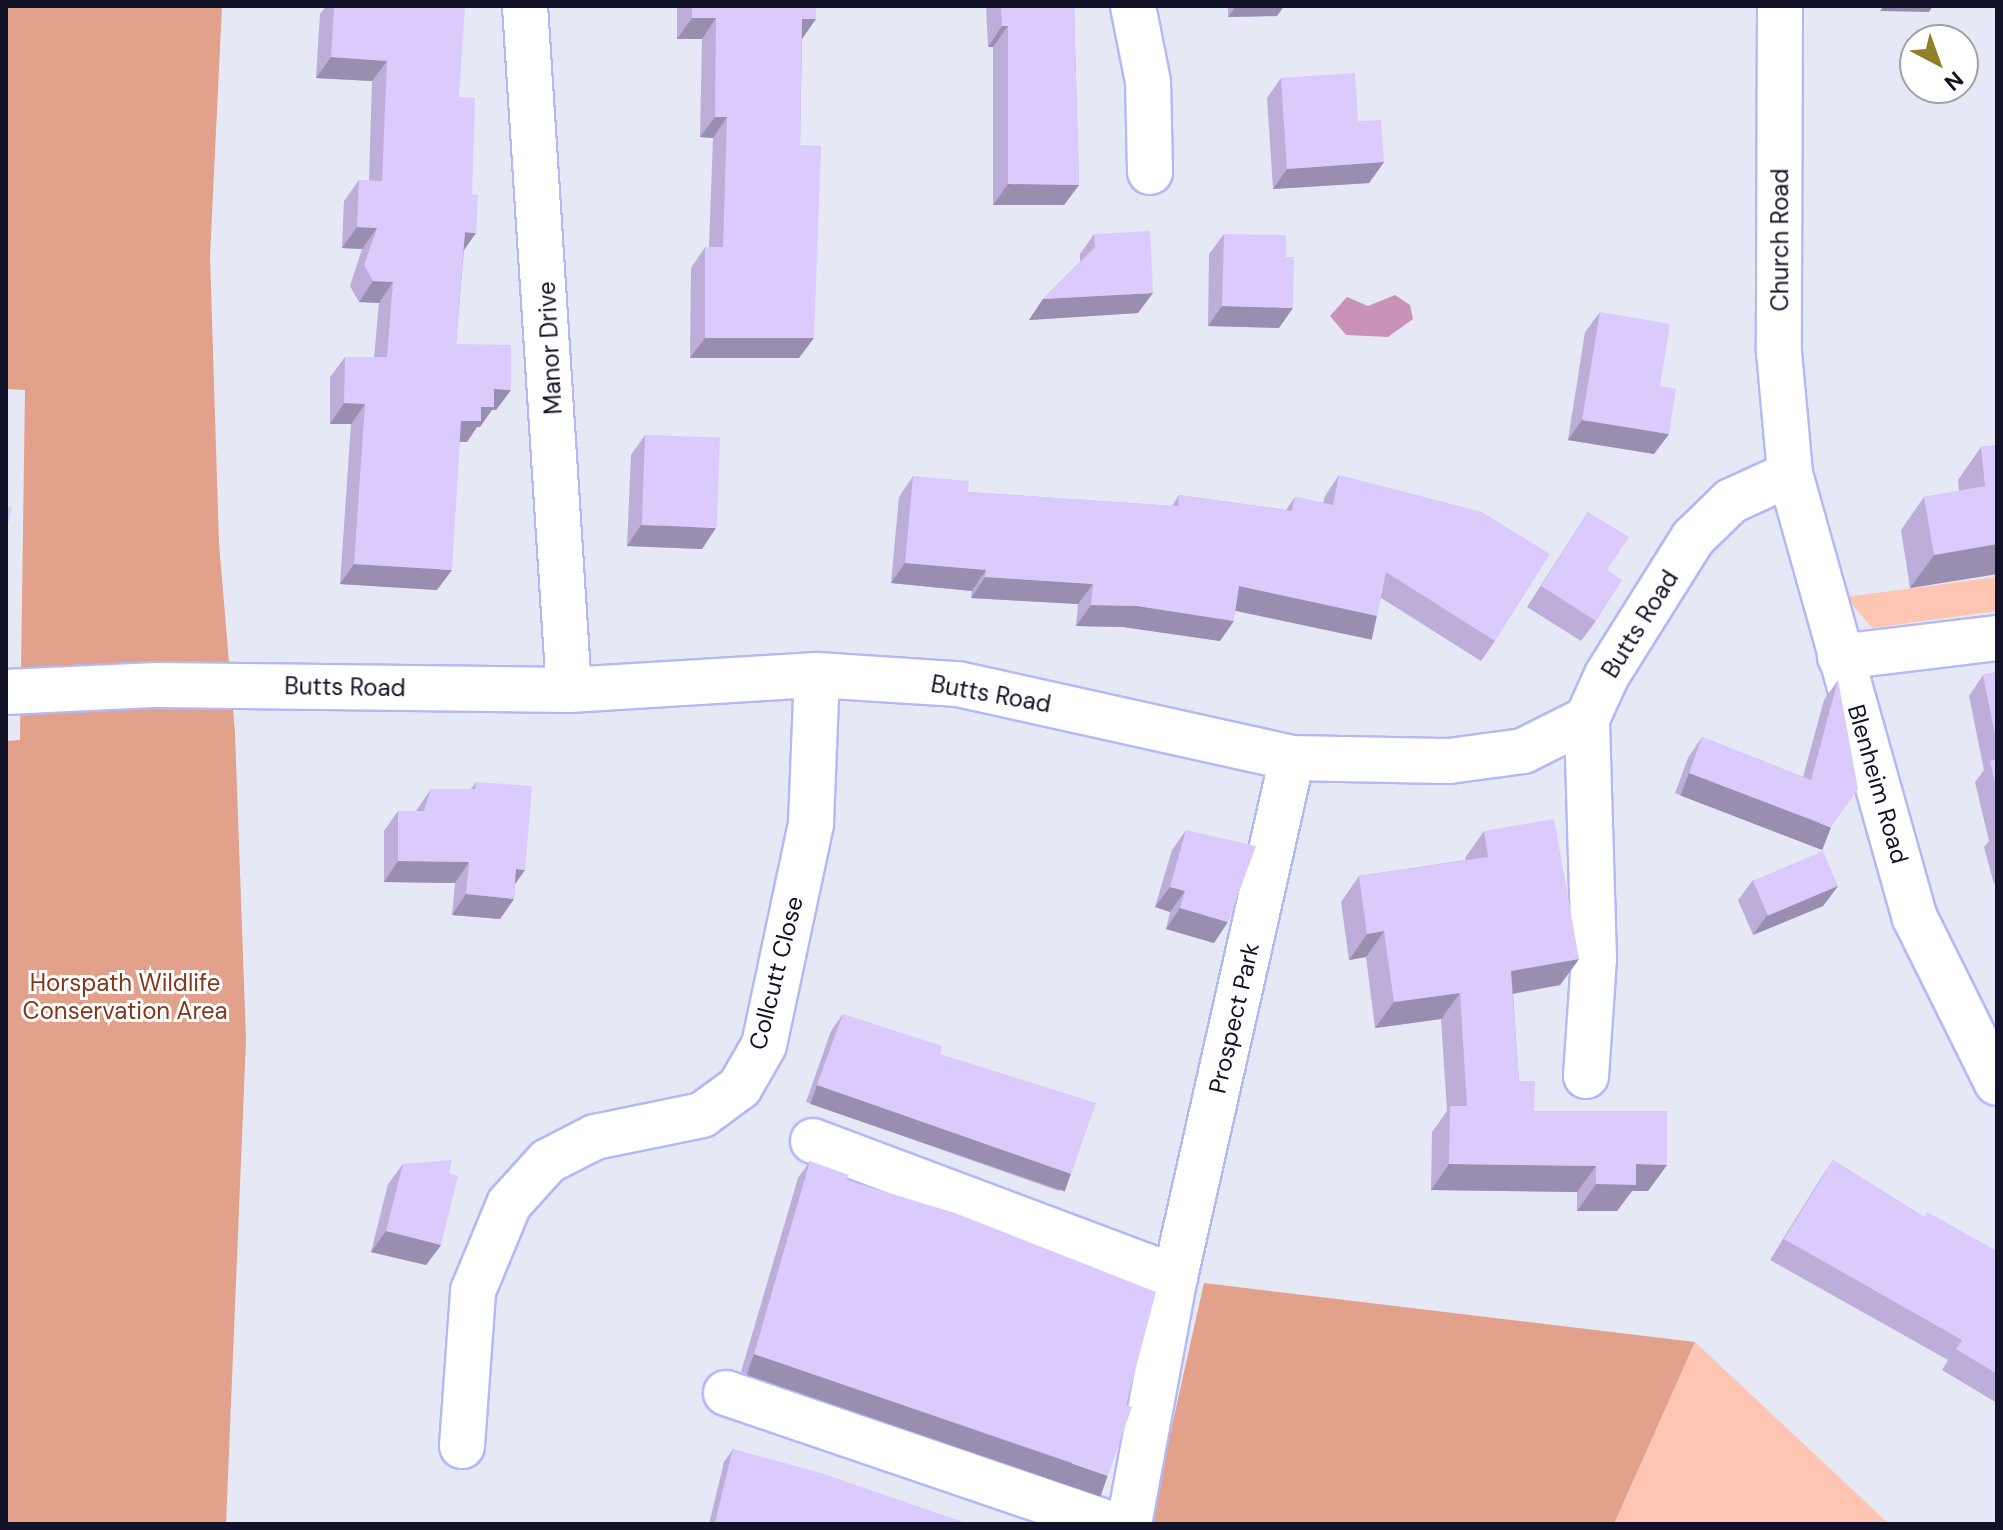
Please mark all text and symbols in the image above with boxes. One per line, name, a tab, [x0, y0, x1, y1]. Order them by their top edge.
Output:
north arrow	[1899, 24, 1979, 104]
text: N	[1938, 65, 1969, 97]
street label: Church Road	[1766, 169, 1794, 311]
street label: Manor Drive	[532, 281, 568, 415]
street label: Butts Road	[1596, 565, 1684, 683]
street label: Butts Road	[929, 669, 1053, 719]
street label: Butts Road	[284, 672, 406, 702]
street label: Blenheim Road	[1842, 701, 1914, 867]
street label: Collcutt Close	[743, 893, 809, 1053]
street label: Prospect Park	[1203, 940, 1265, 1096]
park label: Horspath Wildlife Conservation Area	[22, 969, 228, 1025]

